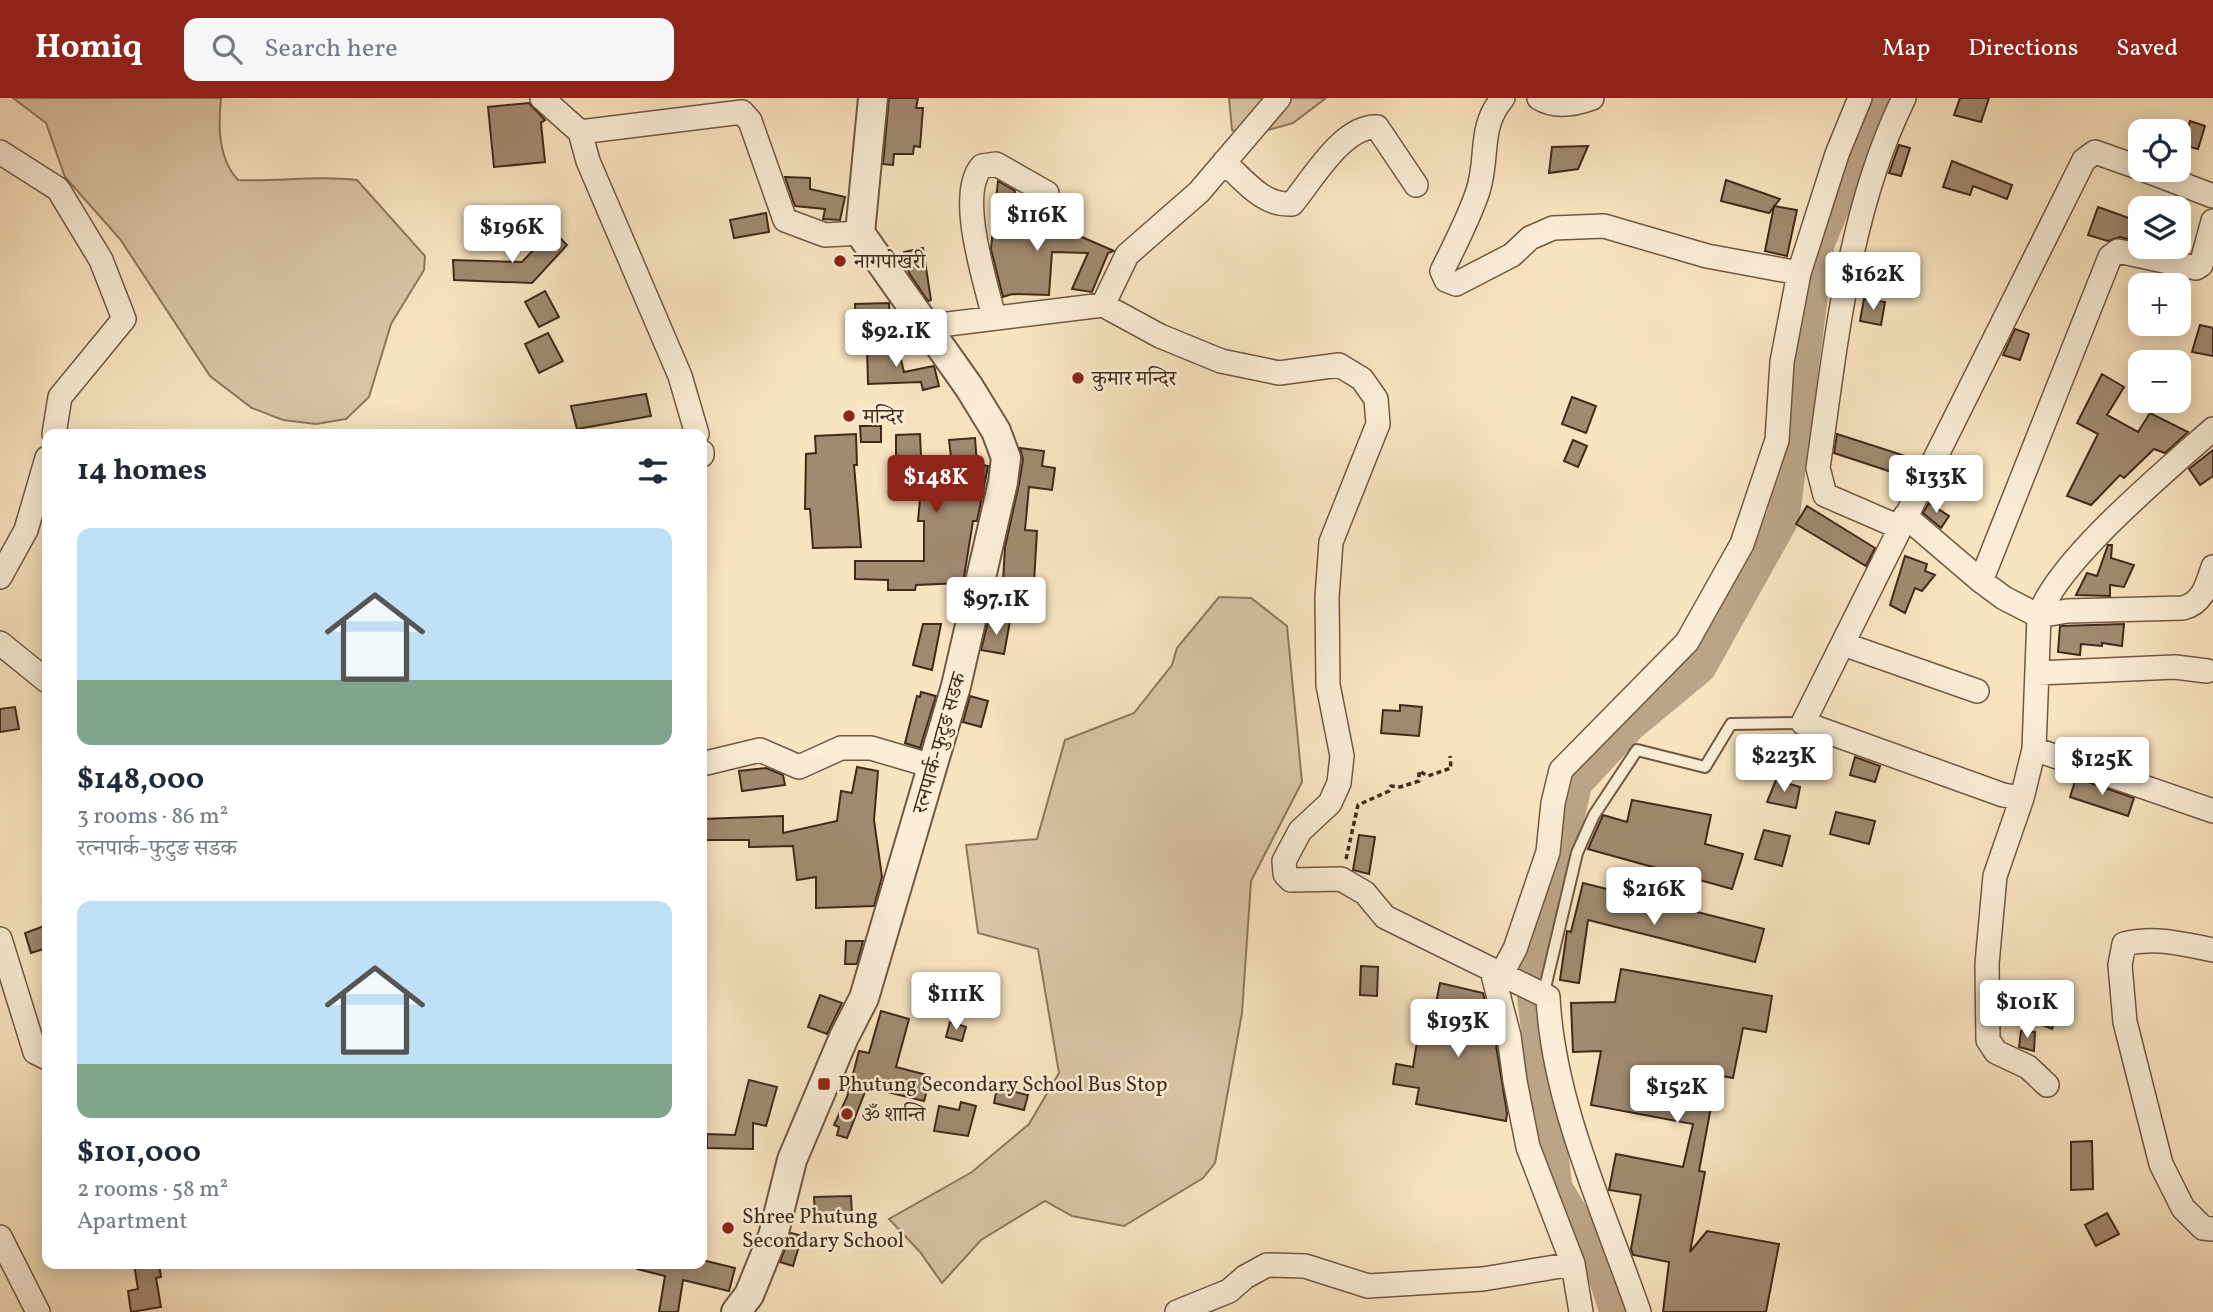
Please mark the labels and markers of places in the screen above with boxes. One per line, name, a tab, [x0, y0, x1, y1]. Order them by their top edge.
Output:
pin: $116K	[988, 194, 1086, 253]
pin: $196K	[463, 206, 561, 265]
place label: नागपोखरी	[853, 248, 926, 277]
pin: $162K	[1824, 252, 1922, 312]
marker: नागपोखरी	[832, 253, 848, 269]
pin: $92.1K	[839, 310, 953, 369]
place label: कुमार मन्दिर	[1091, 365, 1177, 394]
marker: कुमार मन्दिर	[1070, 370, 1086, 386]
place label: मन्दिर	[862, 403, 905, 432]
marker: मन्दिर	[841, 408, 857, 424]
pin: $148K	[887, 456, 985, 515]
pin: $133K	[1887, 456, 1985, 515]
pin: $97.1K	[939, 578, 1053, 637]
pin: $223K	[1735, 734, 1833, 794]
pin: $125K	[2053, 738, 2151, 797]
pin: $216K	[1605, 868, 1703, 927]
pin: $111K	[907, 972, 1005, 1032]
pin: $101K	[1978, 981, 2076, 1040]
pin: $193K	[1409, 1000, 1507, 1059]
pin: $152K	[1628, 1066, 1726, 1125]
place label: Phutung Secondary School Bus Stop	[838, 1071, 1168, 1100]
marker: Phutung Secondary School Bus Stop	[816, 1076, 832, 1092]
place label: ॐ शान्ति	[861, 1101, 927, 1130]
marker: ॐ शान्ति	[839, 1106, 855, 1122]
place label: Shree Phutung Secondary School	[742, 1203, 904, 1256]
marker: Shree Phutung Secondary School	[720, 1220, 736, 1236]

